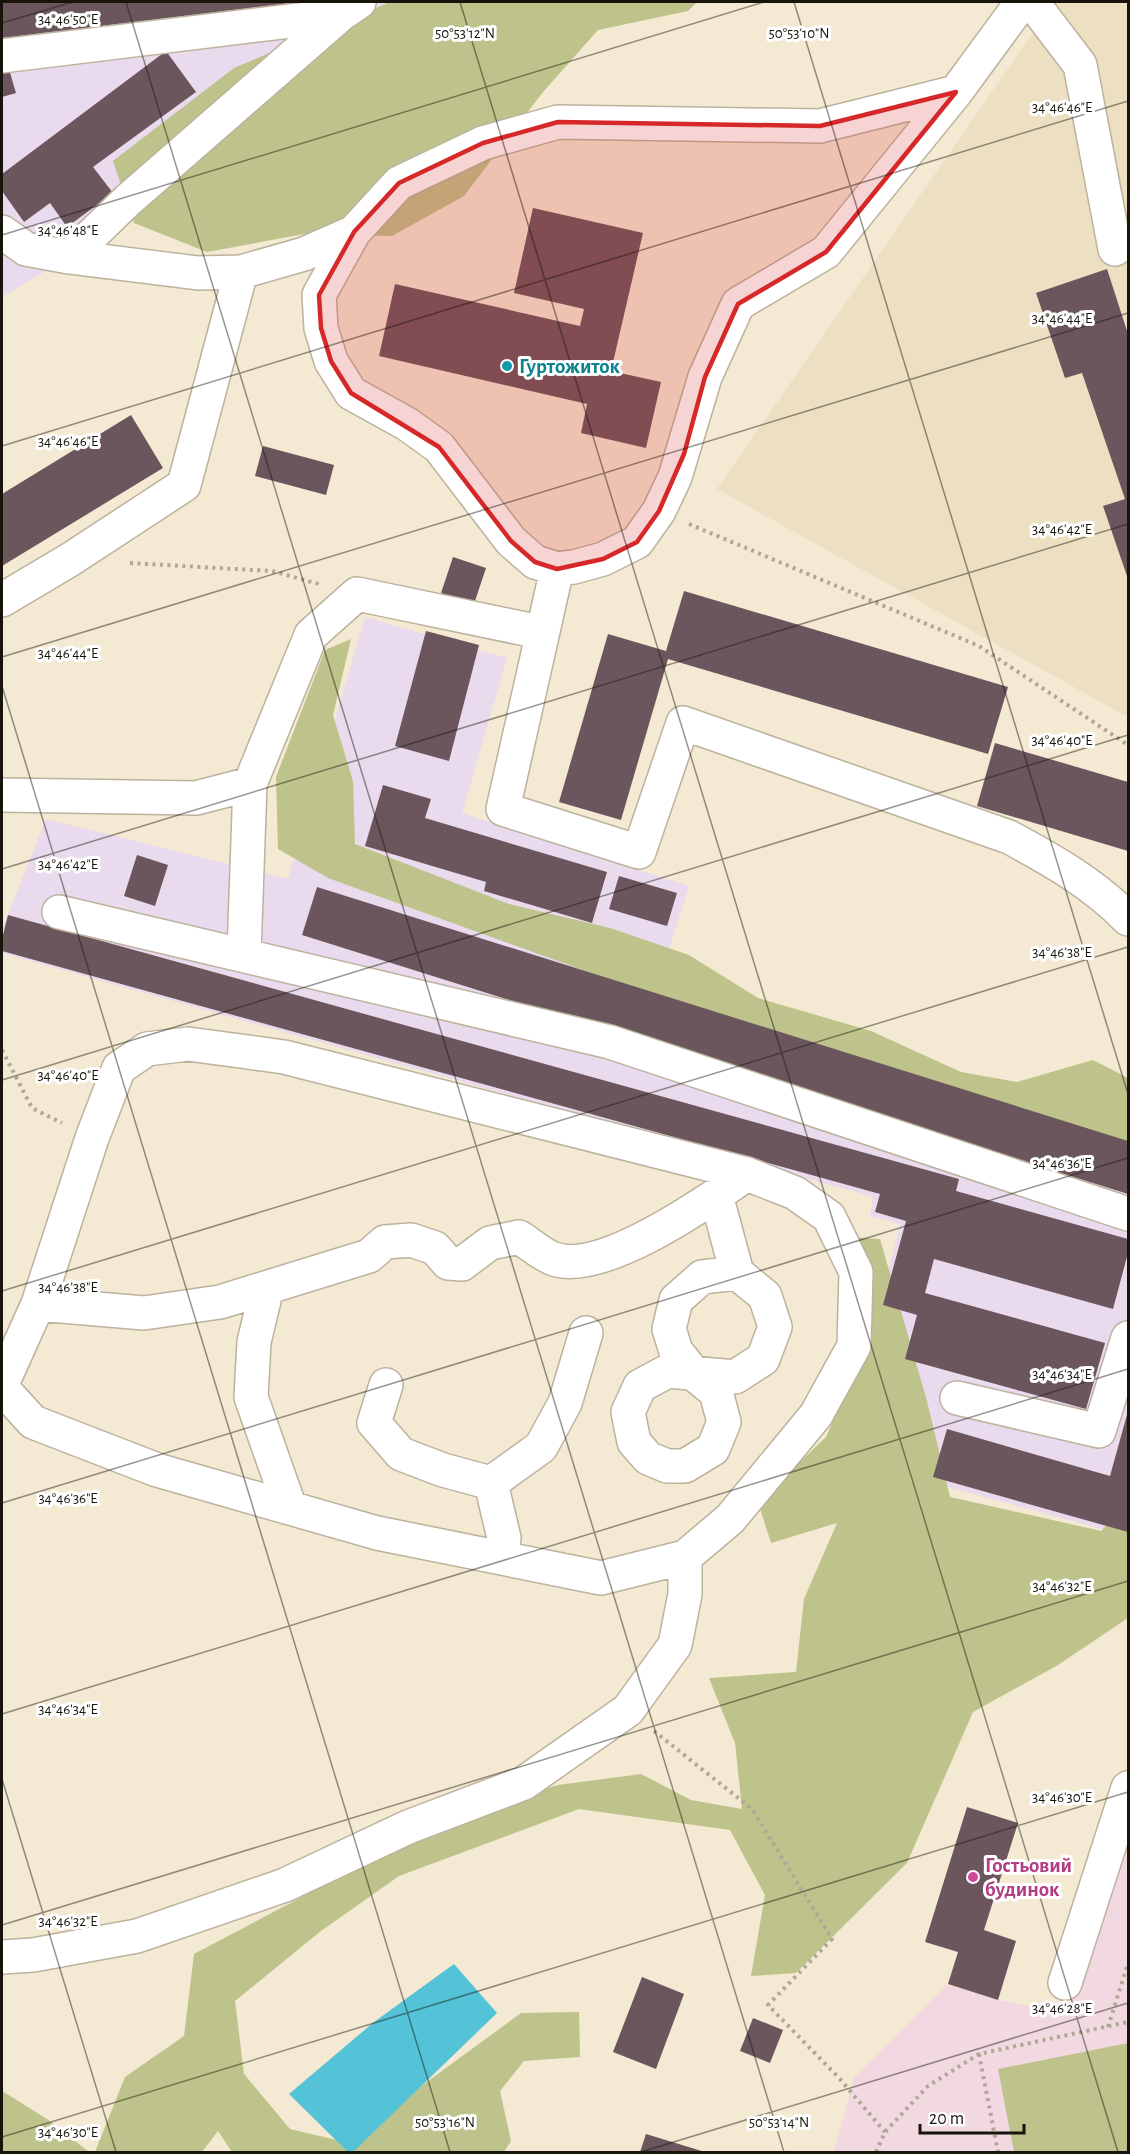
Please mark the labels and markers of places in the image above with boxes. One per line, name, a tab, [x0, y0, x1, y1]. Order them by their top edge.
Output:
place label: Гуртожиток	[519, 356, 621, 377]
marker: Гуртожиток	[500, 359, 514, 373]
place label: Гостьовий будинок	[985, 1855, 1072, 1900]
marker: Гостьовий будинок	[966, 1870, 980, 1884]

